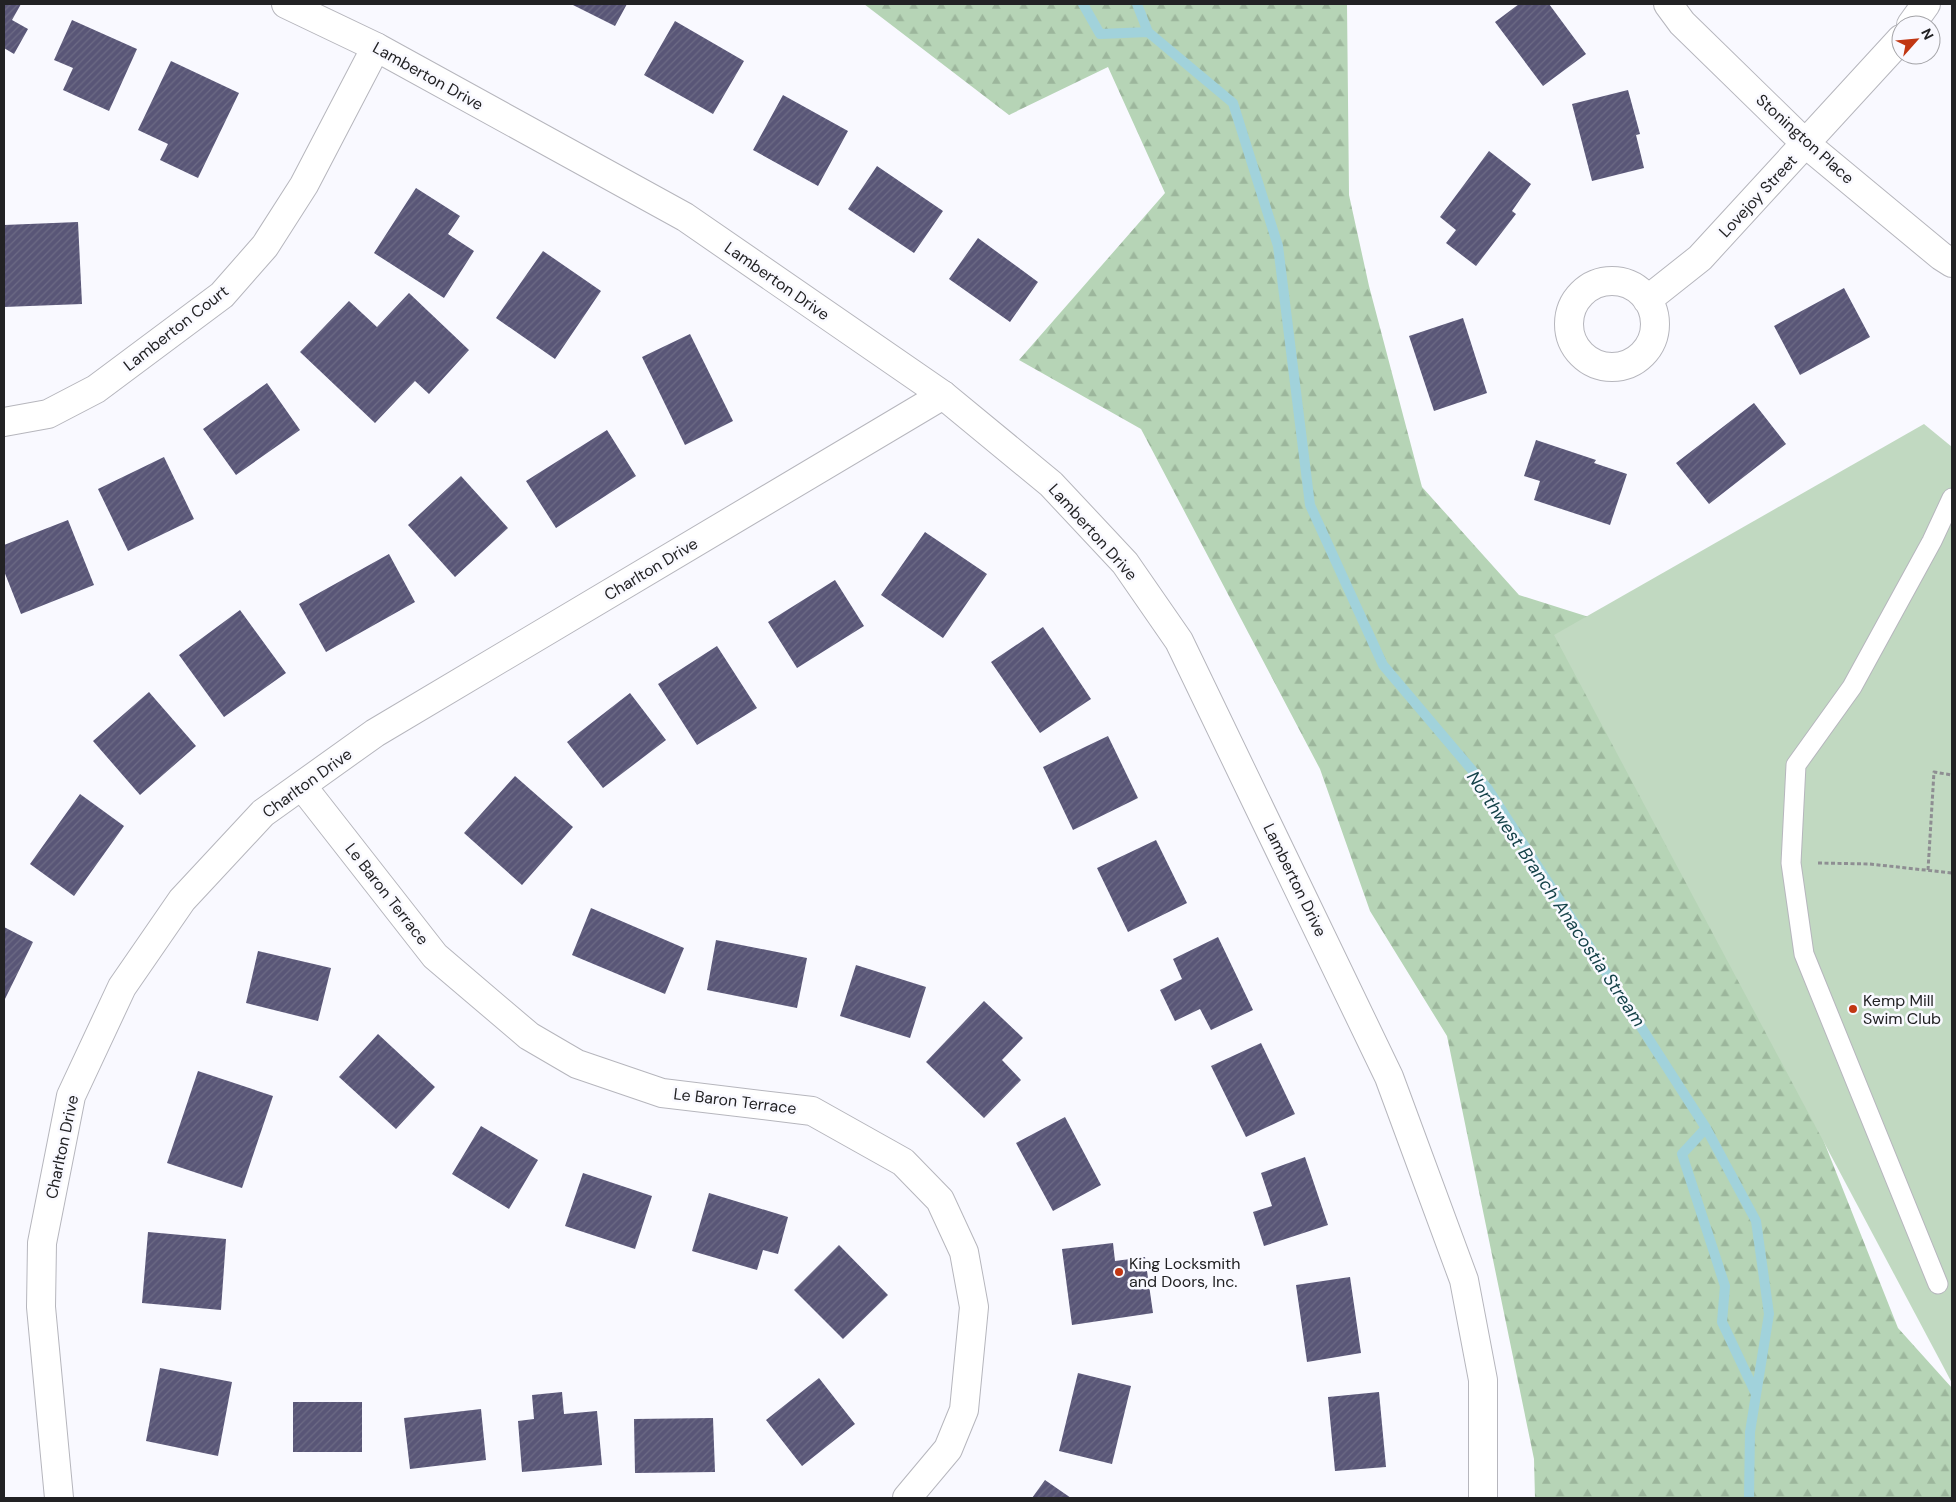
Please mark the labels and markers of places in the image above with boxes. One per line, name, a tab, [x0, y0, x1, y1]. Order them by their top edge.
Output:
place label: Kemp Mill Swim Club	[1863, 990, 1941, 1029]
marker: Kemp Mill Swim Club	[1847, 1003, 1859, 1015]
place label: King Locksmith and Doors, Inc.	[1129, 1253, 1241, 1292]
marker: King Locksmith and Doors, Inc.	[1113, 1266, 1125, 1278]

